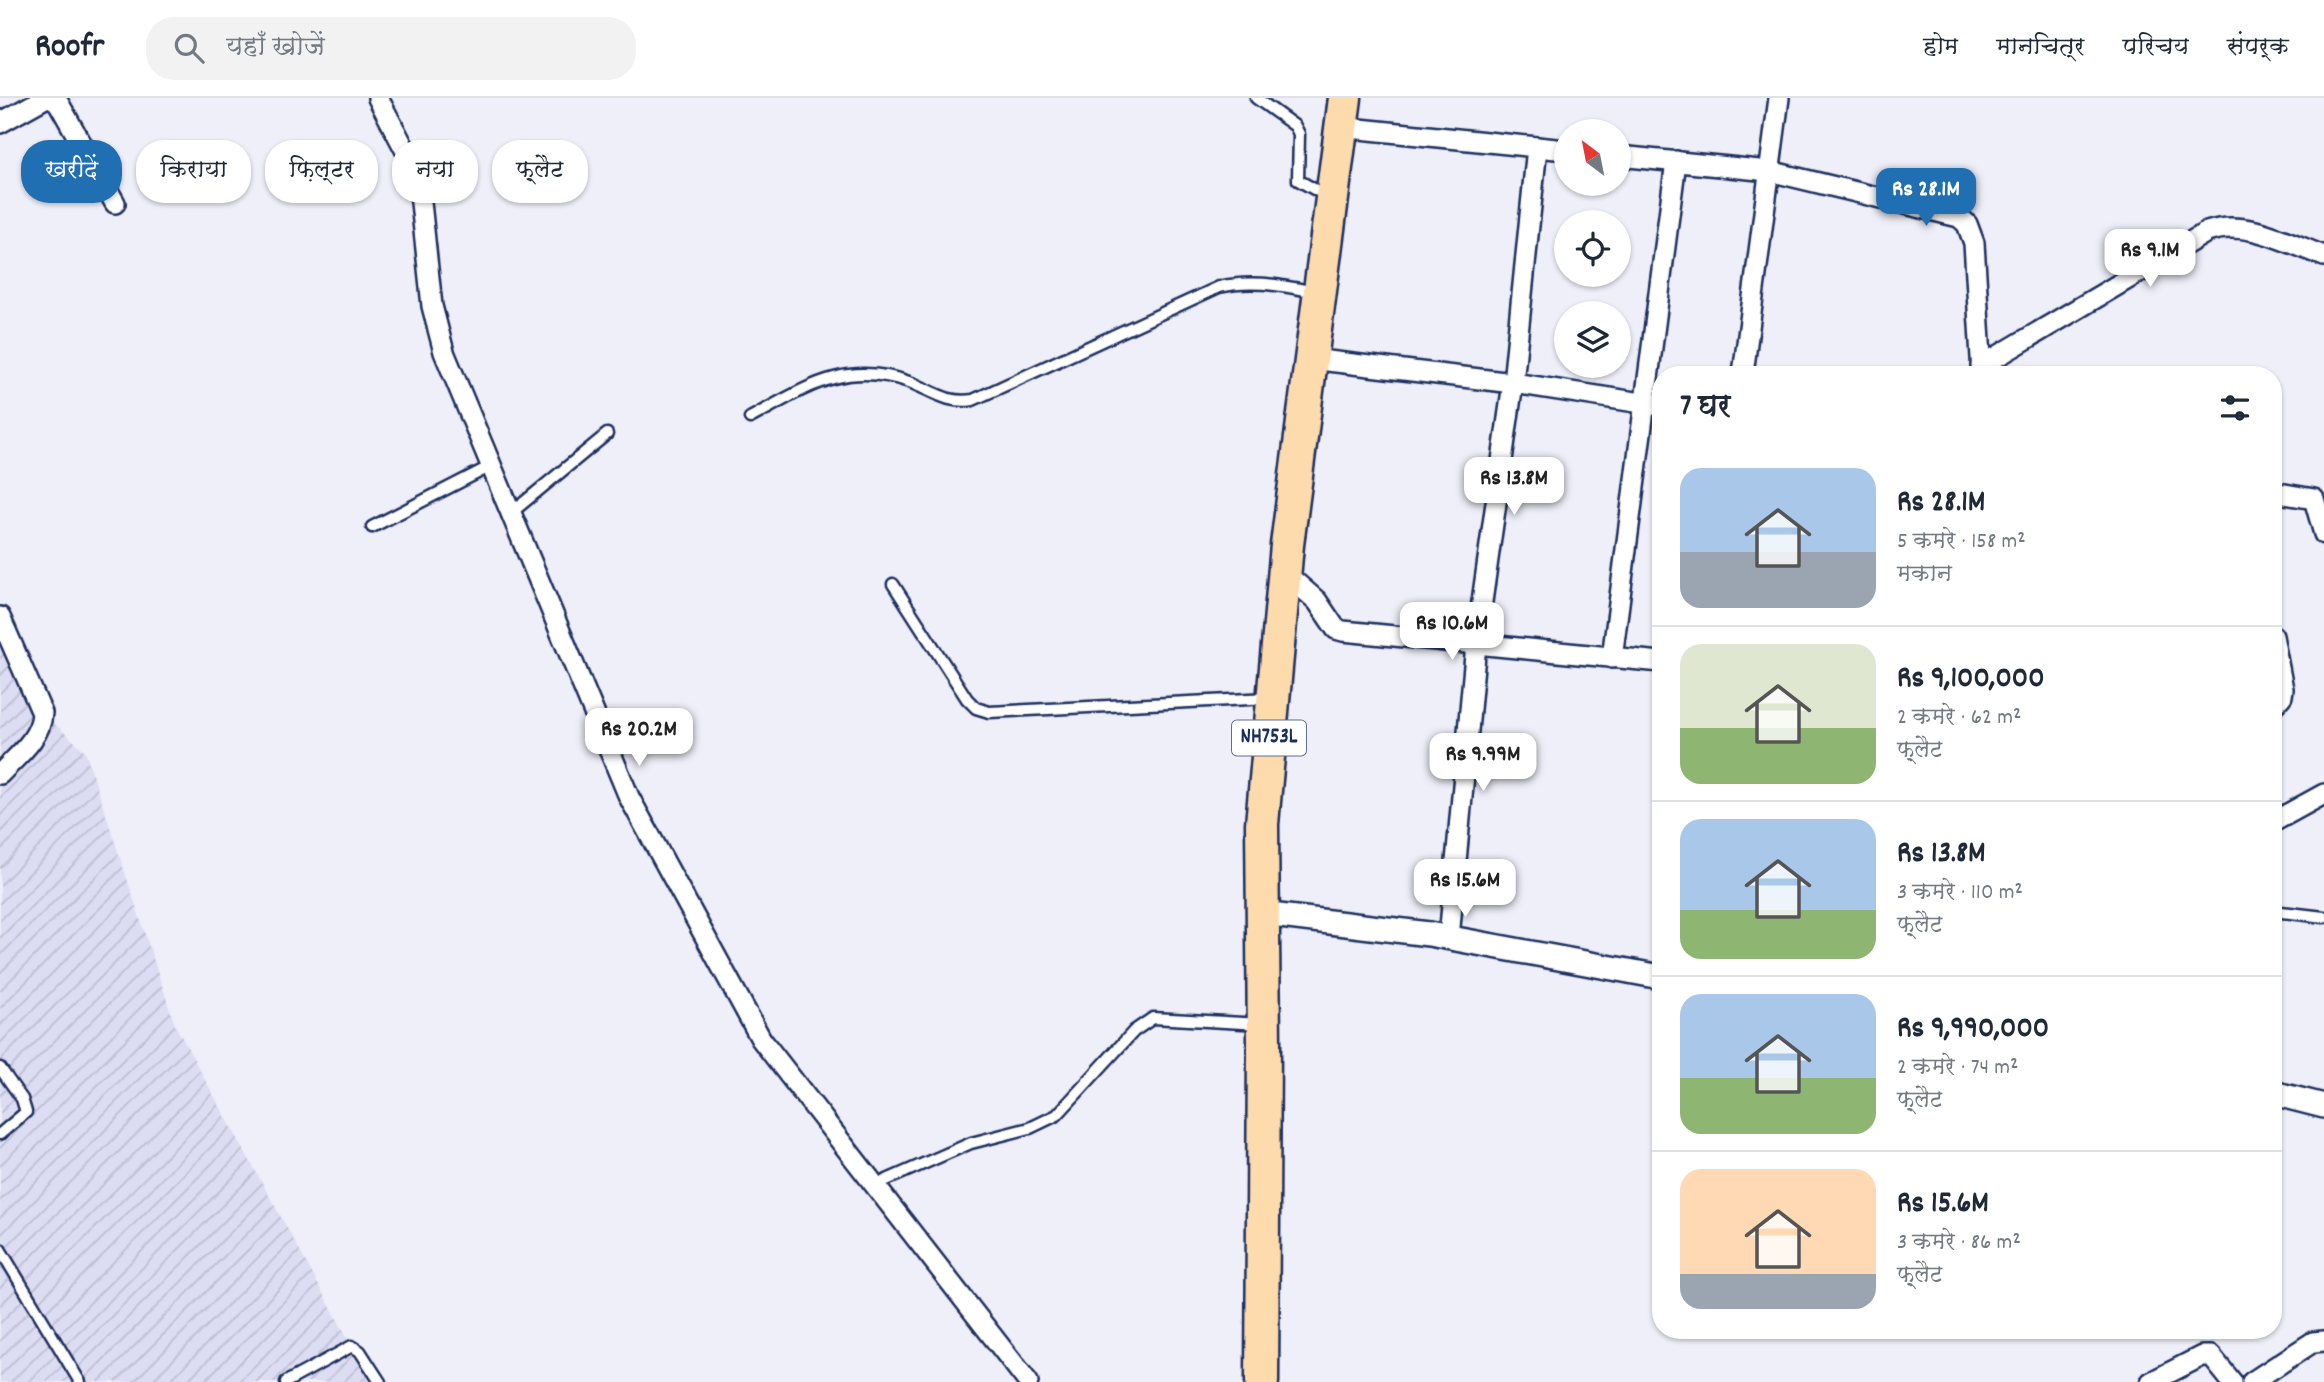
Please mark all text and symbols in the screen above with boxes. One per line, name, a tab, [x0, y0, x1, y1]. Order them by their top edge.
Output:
search box	[146, 17, 636, 80]
text: Roofr	[35, 25, 104, 72]
icon: search	[170, 29, 208, 67]
text: यहाँ खोजें	[226, 30, 325, 67]
text: होम	[1923, 31, 1958, 65]
text: मानचित्र	[1996, 31, 2085, 65]
text: परिचय	[2123, 31, 2189, 65]
text: संपर्क	[2227, 31, 2289, 65]
north arrow	[1554, 119, 1631, 196]
map controls	[1554, 119, 1631, 378]
chip: खरीदें	[21, 140, 122, 203]
chip: किराया	[136, 140, 251, 203]
chip: फ़िल्टर	[265, 140, 378, 203]
chip: नया	[392, 140, 478, 203]
chip: फ़्लैट	[492, 140, 588, 203]
pin: Rs 28.1M	[1854, 169, 1998, 228]
text: Rs 28.1M	[1892, 174, 1960, 207]
button: locate	[1554, 210, 1631, 287]
pin: Rs 9.1M	[2085, 230, 2215, 289]
text: Rs 9.1M	[2120, 235, 2180, 268]
button: layers	[1554, 301, 1631, 378]
text: 7 घर	[1680, 387, 1731, 430]
icon: filters	[2216, 389, 2254, 427]
pin: Rs 13.8M	[1442, 458, 1586, 517]
text: Rs 13.8M	[1480, 463, 1548, 496]
text: Rs 28.1M	[1897, 483, 1985, 526]
icon: home	[1736, 496, 1820, 580]
text: 5 कमरे · 158 m²	[1897, 526, 2026, 559]
text: मकान	[1897, 559, 1952, 592]
pin: Rs 10.6M	[1380, 602, 1524, 662]
text: Rs 10.6M	[1416, 608, 1488, 641]
text: Rs 9,100,000	[1897, 659, 2045, 702]
icon: home	[1736, 672, 1820, 756]
text: 2 कमरे · 62 m²	[1897, 702, 2021, 735]
pin: Rs 20.2M	[567, 708, 711, 768]
text: Rs 20.2M	[601, 714, 677, 747]
road number: NH753L	[1232, 720, 1306, 756]
pin: Rs 9.99M	[1411, 734, 1555, 793]
text: फ़्लैट	[1897, 735, 1943, 768]
text: Rs 9.99M	[1445, 739, 1521, 772]
text: Rs 13.8M	[1897, 834, 1986, 877]
icon: home	[1736, 847, 1820, 931]
pin: Rs 15.6M	[1393, 860, 1537, 919]
text: Rs 15.6M	[1430, 865, 1500, 898]
text: 3 कमरे · 110 m²	[1897, 877, 2023, 910]
text: फ़्लैट	[1897, 910, 1943, 943]
text: Rs 9,990,000	[1897, 1009, 2049, 1052]
icon: home	[1736, 1022, 1820, 1106]
text: 2 कमरे · 74 m²	[1897, 1052, 2018, 1085]
text: फ़्लैट	[1897, 1085, 1943, 1118]
text: Rs 15.6M	[1897, 1184, 1989, 1227]
icon: home	[1736, 1197, 1820, 1281]
text: 3 कमरे · 86 m²	[1897, 1227, 2021, 1260]
text: फ़्लैट	[1897, 1260, 1943, 1293]

